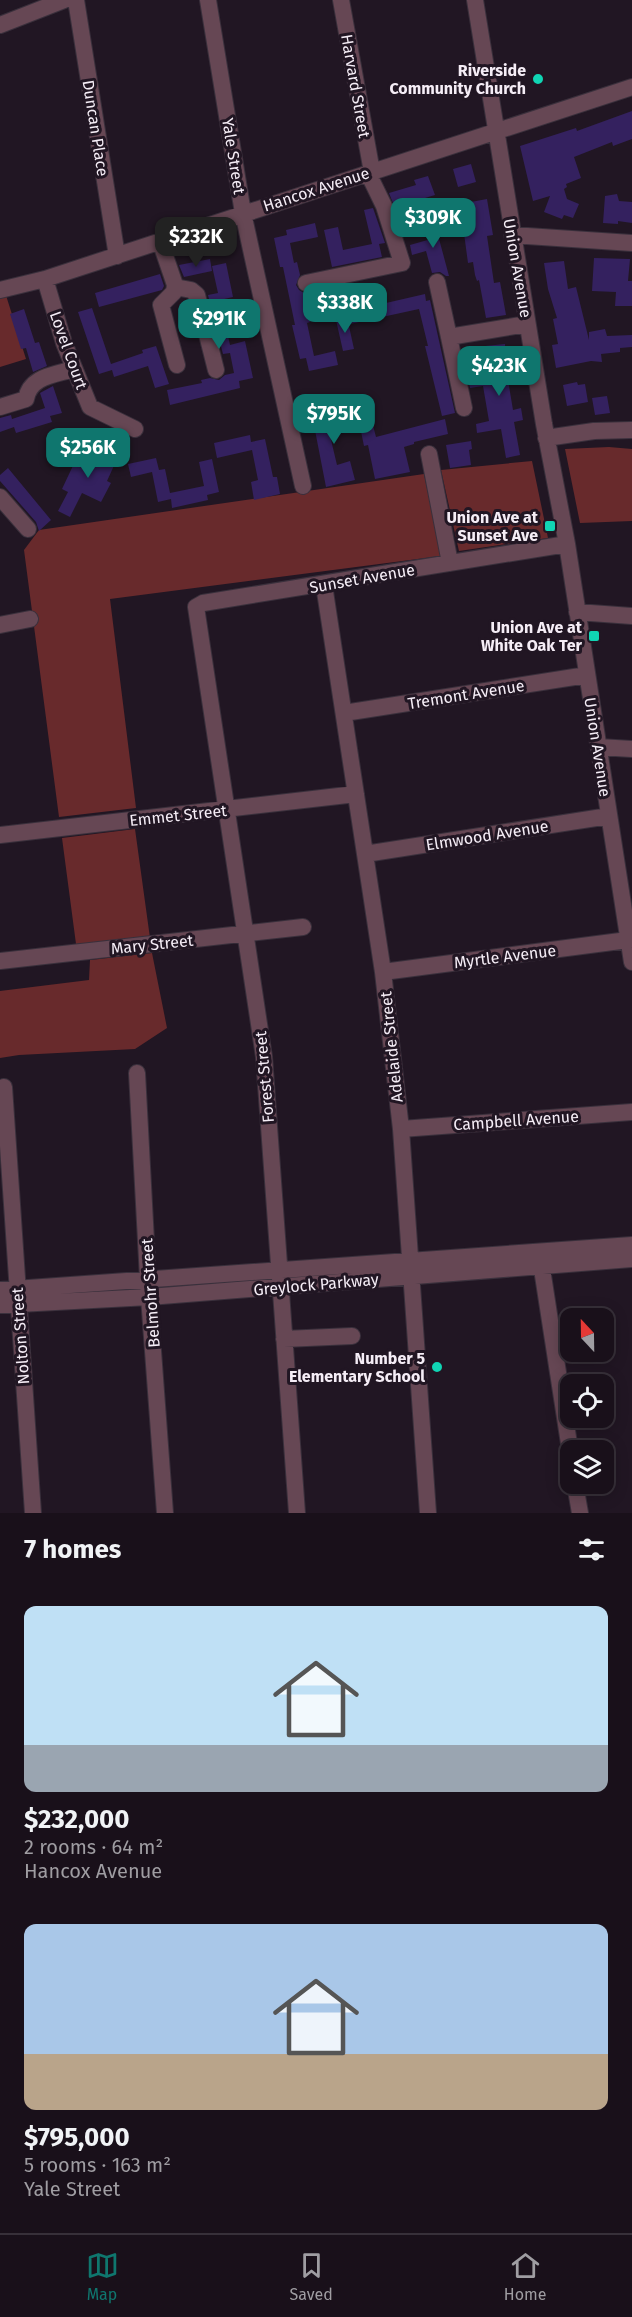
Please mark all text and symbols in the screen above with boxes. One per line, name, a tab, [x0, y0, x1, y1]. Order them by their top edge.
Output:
street label: Harvard Street	[337, 33, 374, 140]
place label: Riverside Community Church	[389, 61, 526, 98]
marker: Riverside Community Church	[531, 72, 545, 86]
street label: Duncan Place	[79, 79, 112, 178]
street label: Yale Street	[218, 117, 249, 196]
street label: Hancox Avenue	[261, 163, 372, 216]
pin: $309K	[391, 198, 475, 249]
text: $309K	[405, 205, 461, 229]
pin: $232K	[154, 217, 238, 268]
street label: Union Avenue	[499, 217, 536, 319]
text: $232K	[169, 224, 223, 248]
pin: $338K	[303, 283, 387, 334]
text: $338K	[317, 290, 373, 314]
pin: $291K	[177, 299, 261, 350]
text: $291K	[192, 306, 246, 330]
street label: Lovel Court	[46, 309, 91, 392]
pin: $423K	[457, 346, 541, 397]
text: $423K	[471, 353, 527, 377]
pin: $795K	[292, 394, 376, 445]
text: $795K	[307, 401, 361, 425]
pin: $256K	[46, 428, 130, 479]
text: $256K	[60, 435, 116, 459]
place label: Union Ave at Sunset Ave	[446, 508, 539, 545]
marker: Union Ave at Sunset Ave	[543, 519, 557, 533]
street label: Sunset Avenue	[308, 560, 416, 597]
place label: Union Ave at White Oak Ter	[481, 618, 583, 655]
marker: Union Ave at White Oak Ter	[587, 629, 601, 643]
street label: Tremont Avenue	[406, 676, 526, 713]
street label: Union Avenue	[580, 696, 615, 798]
street label: Emmet Street	[128, 801, 228, 830]
street label: Elmwood Avenue	[424, 816, 550, 855]
street label: Mary Street	[110, 931, 194, 958]
street label: Myrtle Avenue	[453, 941, 557, 972]
street label: Adelaide Street	[376, 990, 407, 1103]
street label: Forest Street	[251, 1030, 278, 1124]
street label: Campbell Avenue	[453, 1107, 579, 1134]
street label: Belmohr Street	[137, 1238, 164, 1348]
street label: Greylock Parkway	[253, 1270, 379, 1299]
street label: Nolton Street	[8, 1287, 33, 1385]
north arrow	[560, 1308, 614, 1362]
map controls	[560, 1308, 614, 1494]
place label: Number 5 Elementary School	[289, 1349, 425, 1386]
marker: Number 5 Elementary School	[430, 1360, 444, 1374]
button: locate	[560, 1374, 614, 1428]
button: layers	[560, 1440, 614, 1494]
icon: filters	[575, 1533, 608, 1566]
text: 7 homes	[24, 1534, 121, 1565]
icon: home	[262, 1645, 370, 1753]
text: $232,000	[24, 1804, 130, 1835]
text: 2 rooms · 64 m²	[24, 1835, 163, 1859]
text: Hancox Avenue	[24, 1859, 162, 1883]
icon: home	[262, 1963, 370, 2071]
text: $795,000	[24, 2122, 130, 2153]
text: 5 rooms · 163 m²	[24, 2153, 171, 2177]
text: Yale Street	[24, 2177, 120, 2201]
tab: Map	[86, 2249, 119, 2304]
tab: Saved	[290, 2249, 333, 2304]
tab: Home	[504, 2249, 546, 2304]

